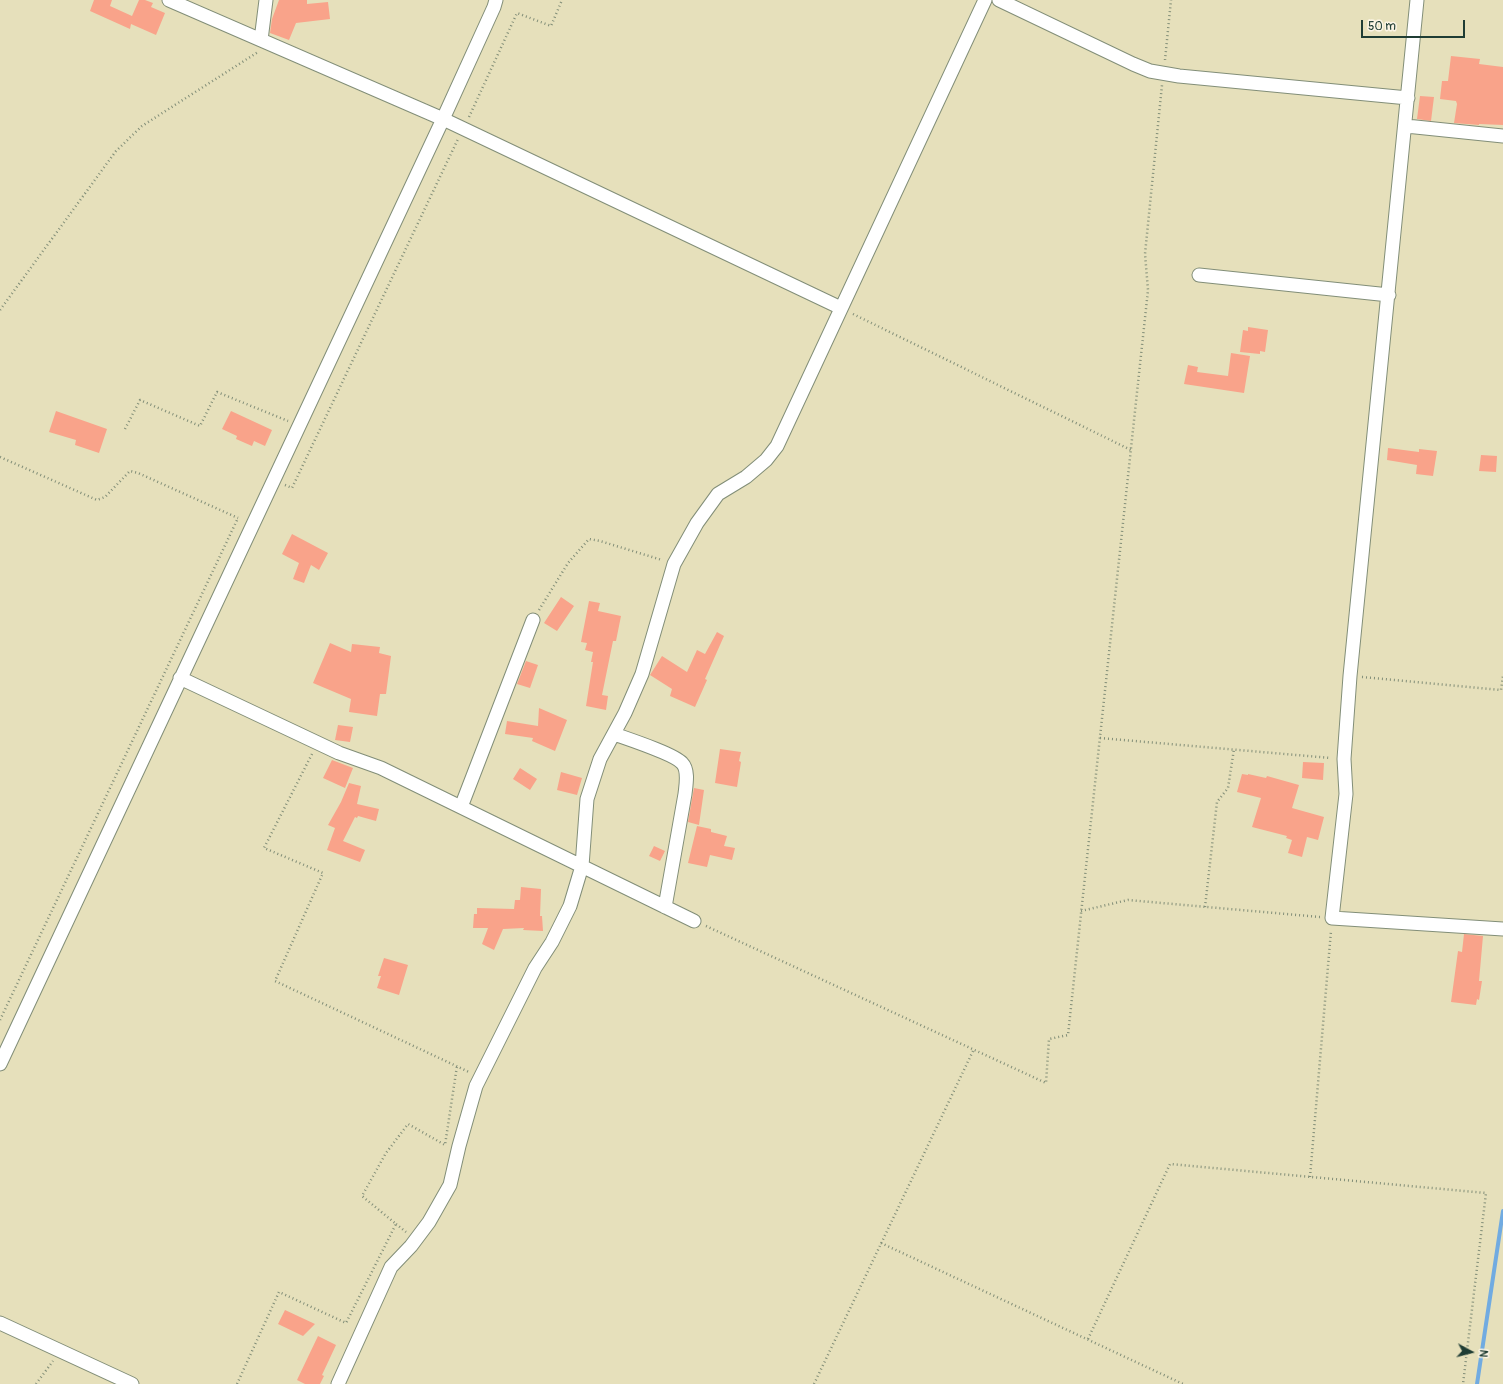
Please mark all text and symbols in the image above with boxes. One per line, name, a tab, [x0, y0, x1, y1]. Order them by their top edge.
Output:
scale bar	[1363, 12, 1467, 38]
text: 50 m	[1368, 19, 1396, 34]
north arrow	[1451, 1332, 1491, 1372]
text: N	[1477, 1349, 1490, 1358]

